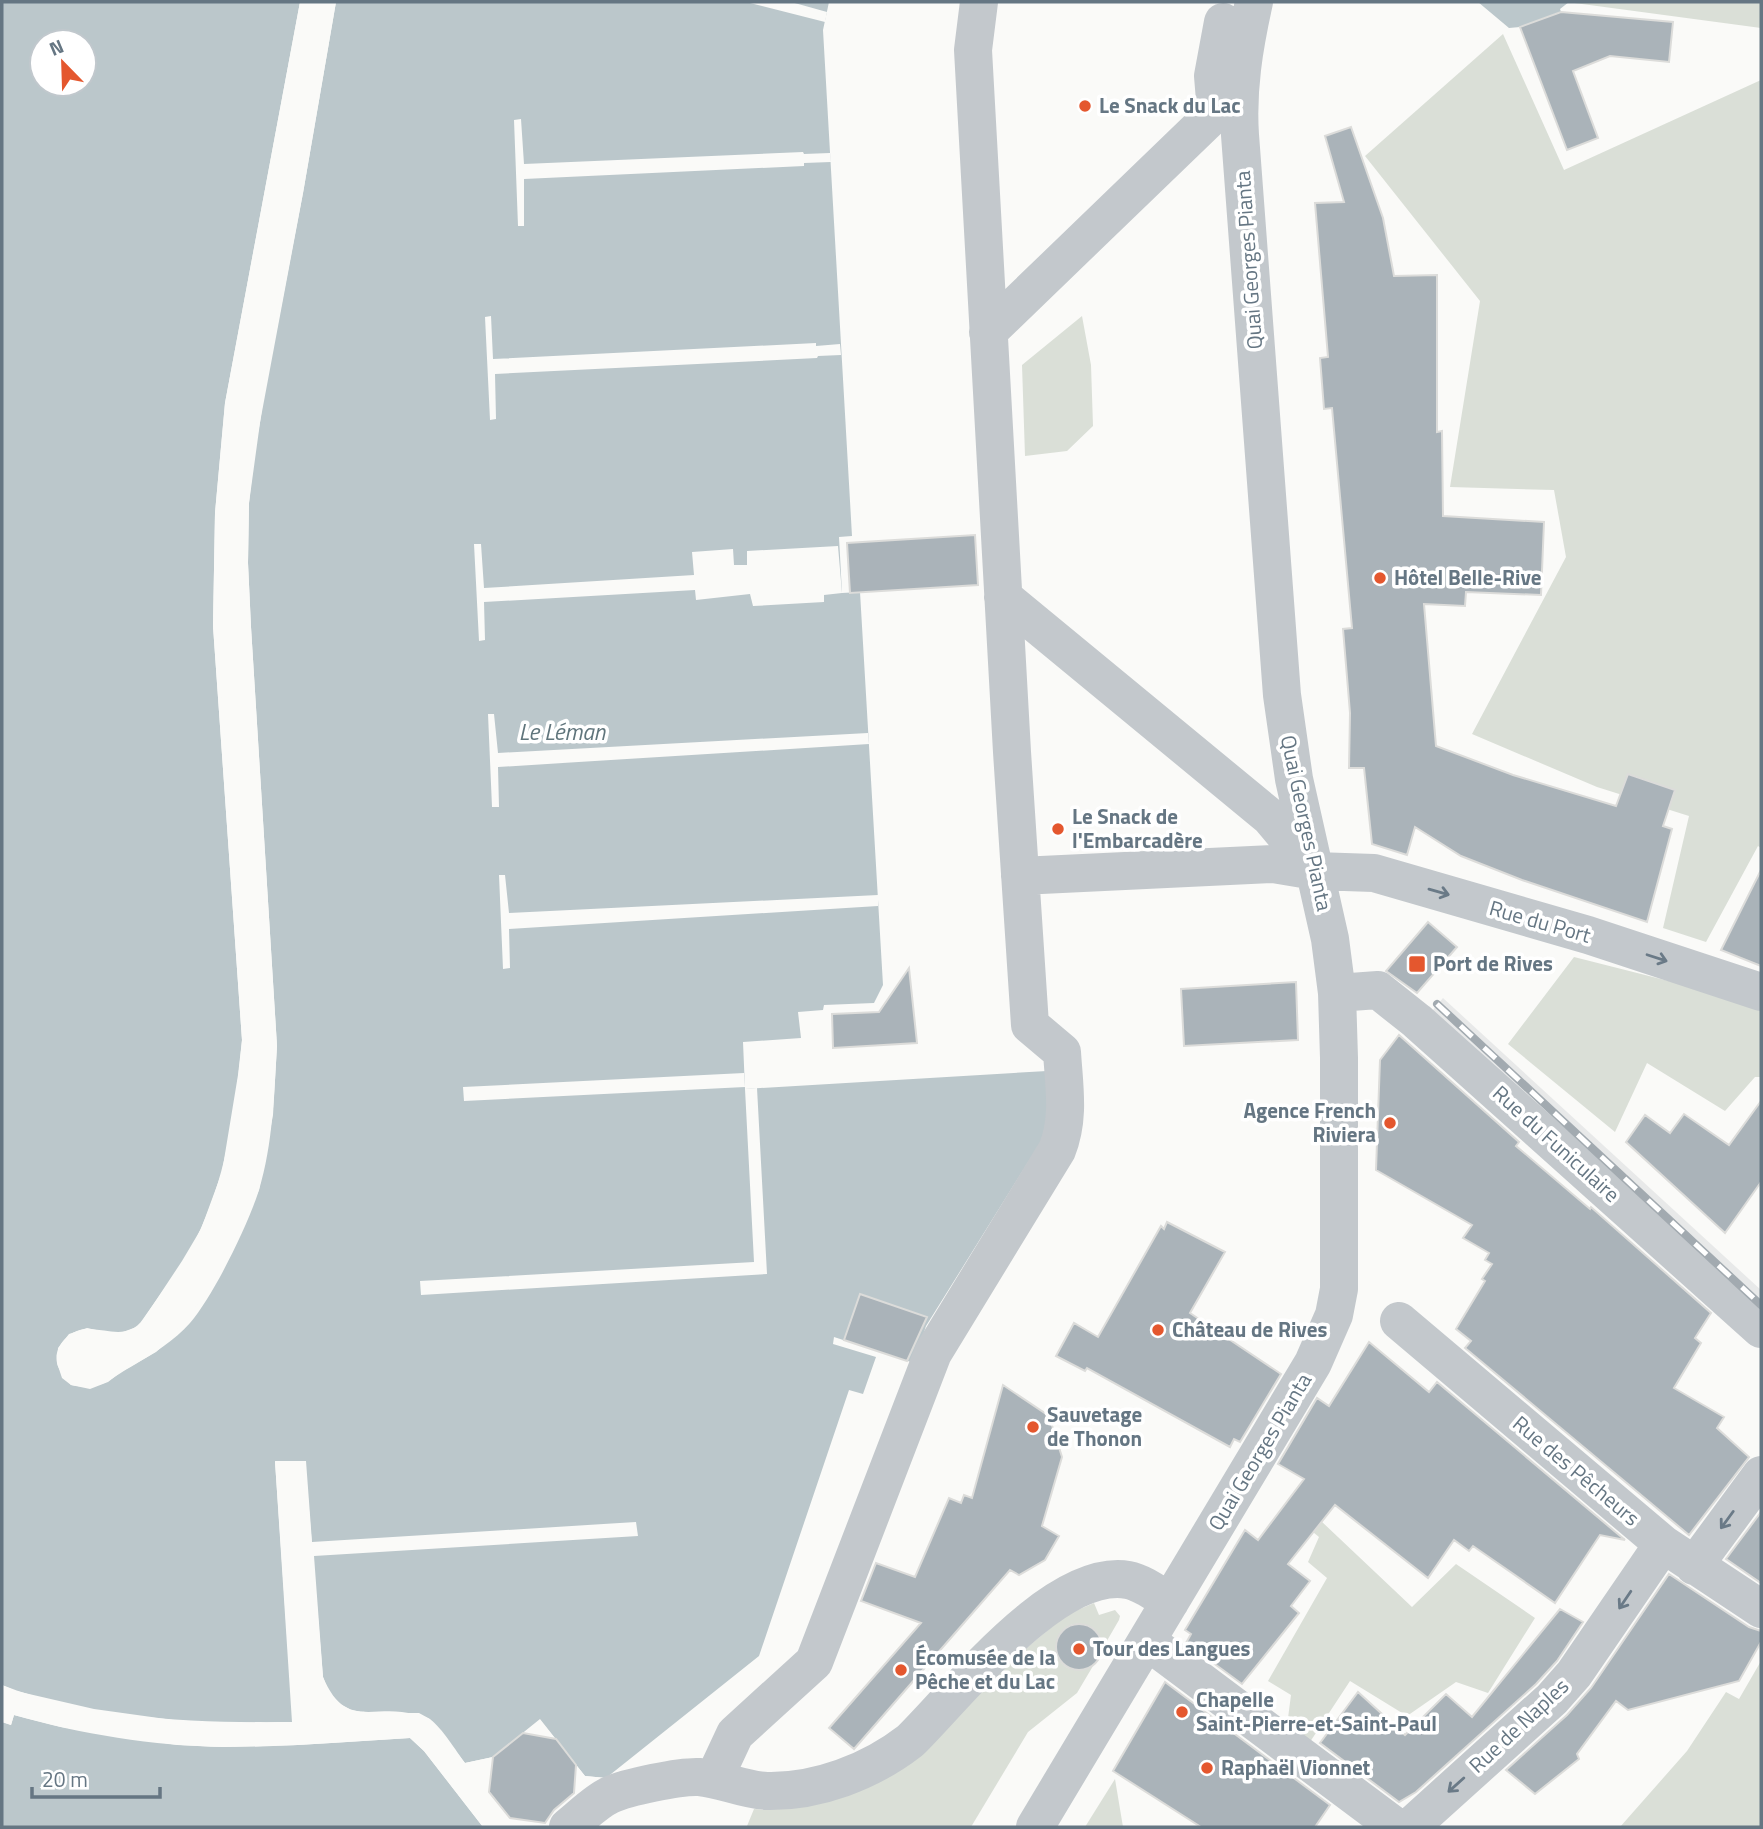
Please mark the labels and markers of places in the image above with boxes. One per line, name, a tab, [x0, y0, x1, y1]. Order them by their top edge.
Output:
place label: Le Snack du Lac	[1099, 89, 1241, 121]
marker: Le Snack du Lac	[1077, 98, 1093, 114]
place label: Hôtel Belle-Rive	[1394, 561, 1541, 593]
marker: Hôtel Belle-Rive	[1372, 570, 1388, 586]
place label: Le Snack de l'Embarcadère	[1072, 800, 1203, 856]
marker: Le Snack de l'Embarcadère	[1050, 821, 1066, 837]
place label: Port de Rives	[1433, 947, 1553, 979]
marker: Port de Rives	[1407, 954, 1427, 974]
place label: Agence French Riviera	[1243, 1094, 1376, 1150]
marker: Agence French Riviera	[1382, 1115, 1398, 1131]
place label: Château de Rives	[1172, 1313, 1327, 1345]
marker: Château de Rives	[1150, 1322, 1166, 1338]
place label: Sauvetage de Thonon	[1047, 1398, 1142, 1454]
marker: Sauvetage de Thonon	[1025, 1419, 1041, 1435]
place label: Tour des Langues	[1093, 1632, 1250, 1664]
place label: Écomusée de la Pêche et du Lac	[915, 1641, 1056, 1697]
marker: Tour des Langues	[1071, 1641, 1087, 1657]
marker: Écomusée de la Pêche et du Lac	[893, 1662, 909, 1678]
place label: Chapelle Saint-Pierre-et-Saint-Paul	[1196, 1683, 1437, 1739]
marker: Chapelle Saint-Pierre-et-Saint-Paul	[1174, 1704, 1190, 1720]
place label: Raphaël Vionnet	[1221, 1751, 1371, 1783]
marker: Raphaël Vionnet	[1199, 1760, 1215, 1776]

